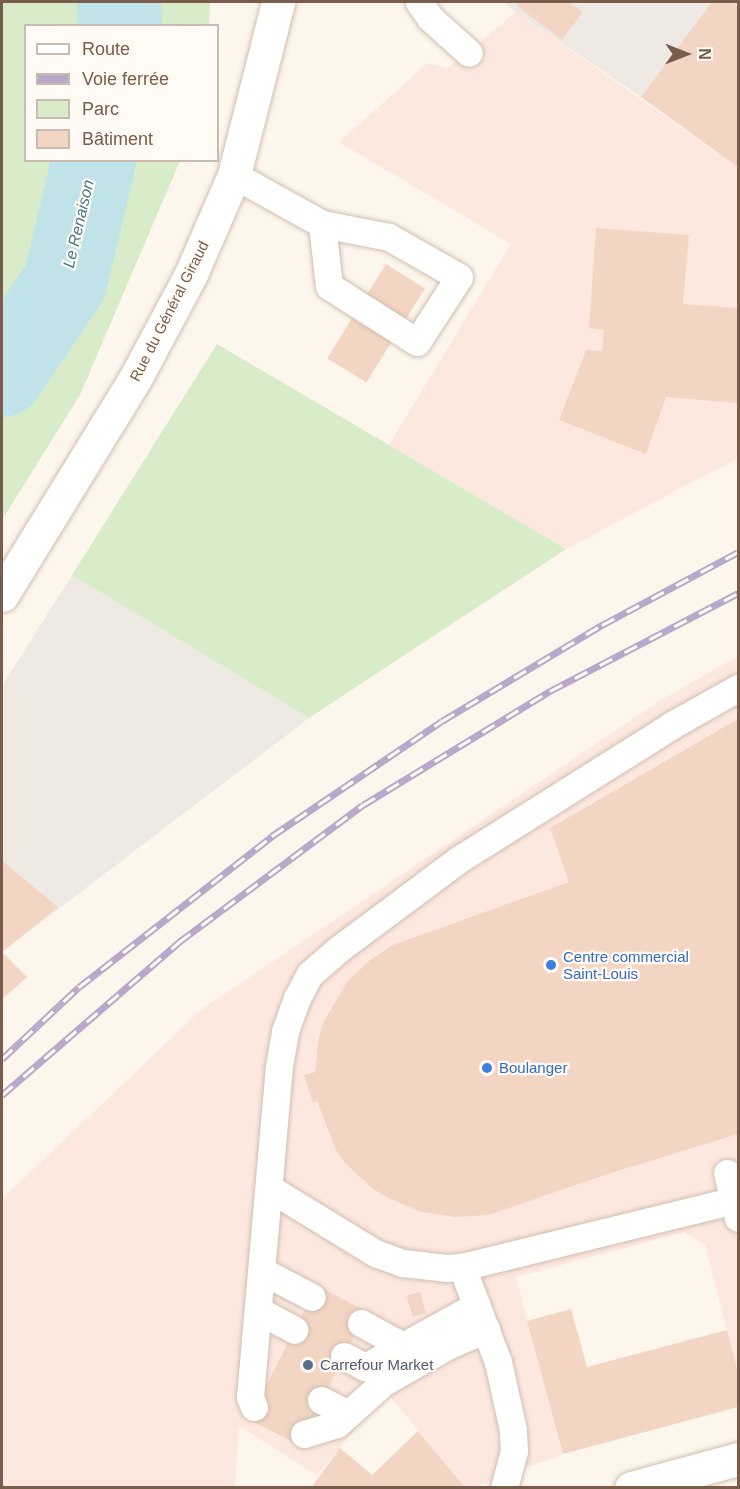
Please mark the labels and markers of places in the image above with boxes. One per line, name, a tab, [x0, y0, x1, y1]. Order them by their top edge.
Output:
place label: Centre commercial Saint-Louis	[563, 947, 689, 982]
marker: Centre commercial Saint-Louis	[544, 958, 558, 972]
place label: Boulanger	[499, 1059, 567, 1077]
marker: Boulanger	[480, 1061, 494, 1075]
place label: Carrefour Market	[320, 1356, 433, 1374]
marker: Carrefour Market	[301, 1358, 315, 1372]

